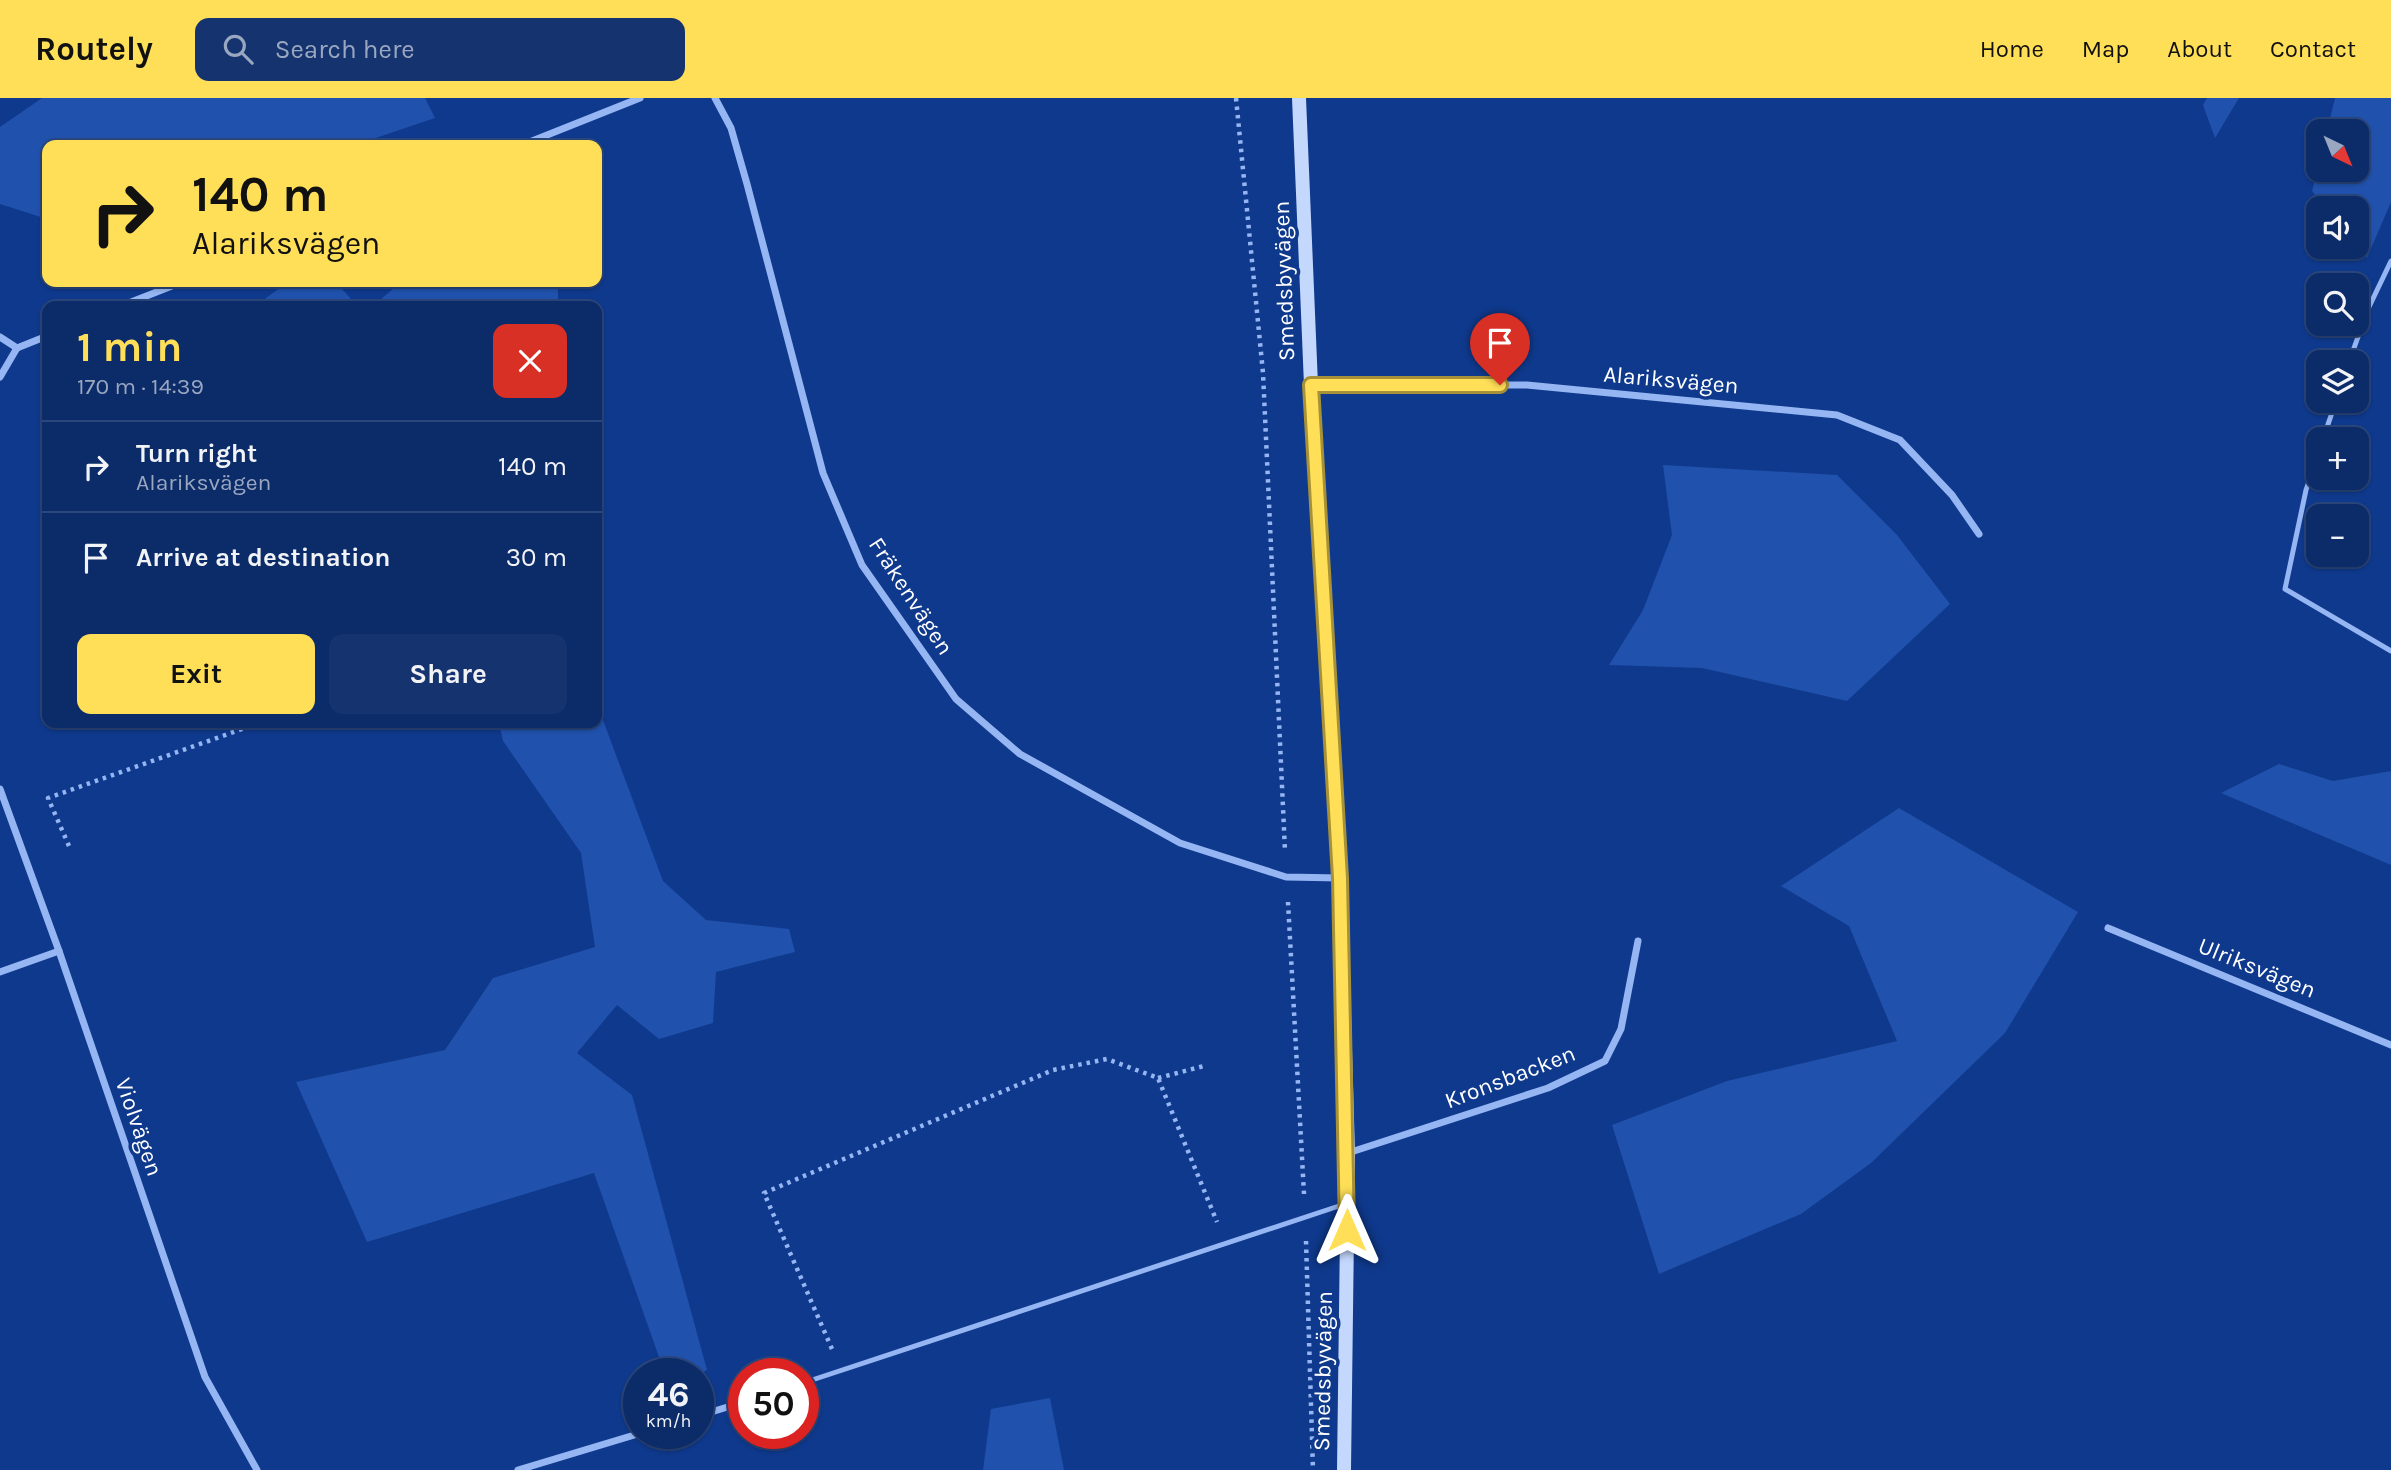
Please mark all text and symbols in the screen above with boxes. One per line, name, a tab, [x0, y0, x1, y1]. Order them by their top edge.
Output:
search box	[195, 18, 685, 81]
text: Routely	[35, 30, 153, 68]
icon: search	[219, 30, 257, 68]
text: Search here	[275, 34, 415, 65]
text: Home	[1980, 35, 2044, 63]
text: Map	[2082, 35, 2129, 63]
text: About	[2167, 35, 2232, 63]
text: Contact	[2270, 35, 2356, 63]
north arrow	[2306, 119, 2370, 182]
map controls	[2306, 119, 2369, 567]
text: 140 m	[192, 166, 329, 223]
icon: right	[77, 168, 168, 259]
button: sound	[2306, 196, 2369, 259]
street label: Smedsbyvägen	[1268, 200, 1300, 362]
text: Alariksvägen	[192, 225, 380, 262]
button: search	[2306, 273, 2369, 336]
pin	[1470, 313, 1530, 385]
text: 1 min	[77, 322, 182, 372]
button: close	[493, 324, 567, 398]
icon: arrive	[1481, 324, 1519, 362]
button: layers	[2306, 350, 2369, 413]
street label: Alariksvägen	[1602, 361, 1740, 399]
text: 170 m · 14:39	[77, 373, 204, 400]
button: +	[2306, 427, 2369, 490]
text: Turn right	[136, 438, 257, 469]
icon: right	[77, 448, 115, 486]
text: 140 m	[498, 451, 567, 482]
text: Alariksvägen	[136, 469, 271, 496]
button: −	[2306, 504, 2369, 567]
street label: Fräkenvägen	[863, 532, 959, 660]
icon: arrive	[77, 539, 115, 577]
text: Arrive at destination	[136, 542, 390, 573]
text: 30 m	[506, 542, 567, 573]
button: Exit	[77, 634, 315, 714]
button: Share	[329, 634, 567, 714]
street label: Ulriksvägen	[2194, 932, 2320, 1004]
street label: Kronsbacken	[1441, 1040, 1579, 1114]
street label: Violvägen	[110, 1075, 168, 1179]
position arrow	[1310, 1193, 1384, 1267]
street label: Smedsbyvägen	[1308, 1291, 1338, 1451]
speed limit sign: 50	[728, 1358, 819, 1449]
text: 46	[647, 1374, 690, 1415]
text: km/h	[646, 1410, 691, 1432]

